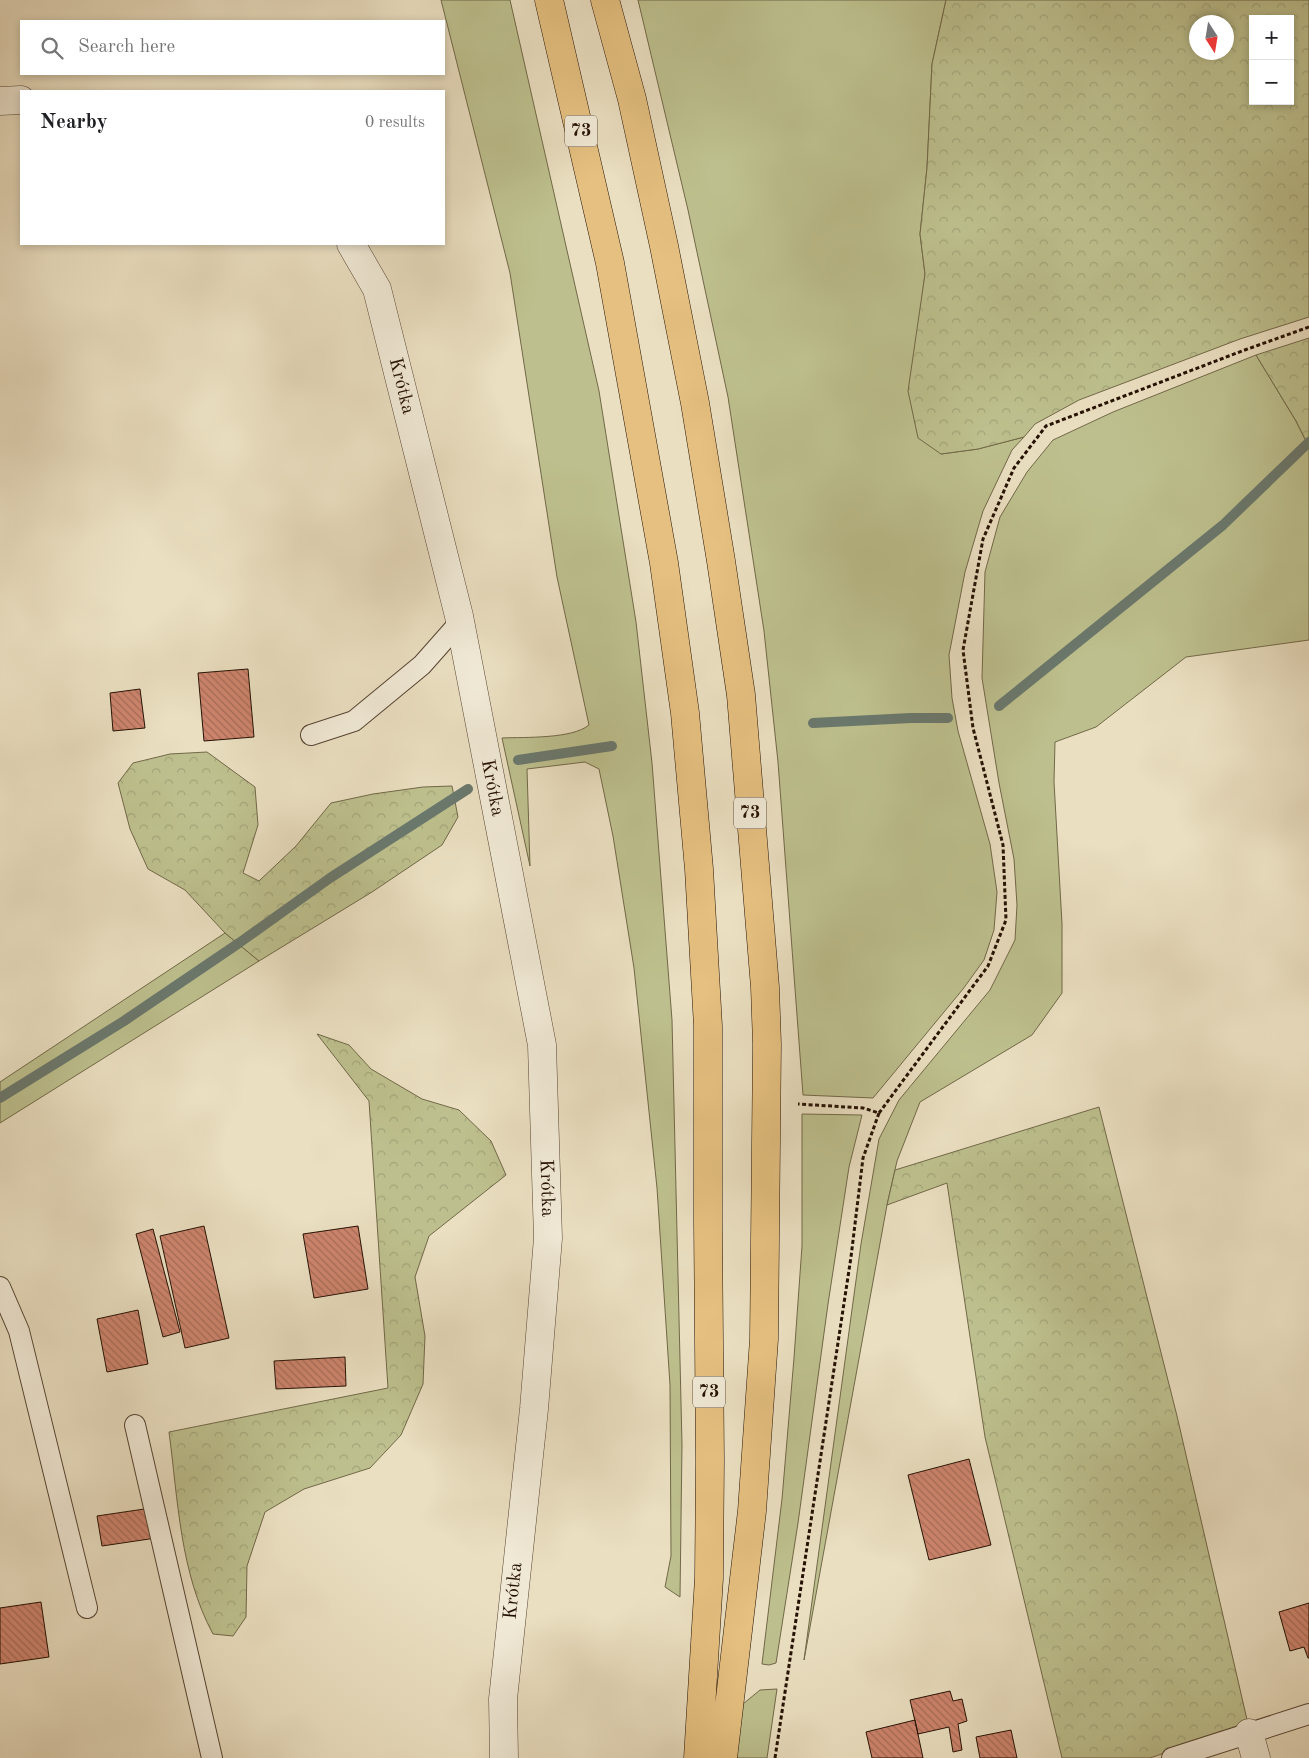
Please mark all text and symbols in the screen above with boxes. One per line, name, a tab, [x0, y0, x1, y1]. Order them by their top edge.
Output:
north arrow	[1189, 15, 1234, 60]
map controls	[1249, 15, 1294, 105]
button: +	[1249, 15, 1294, 60]
search box	[20, 20, 445, 75]
icon: search	[38, 34, 66, 62]
text: Search here	[78, 38, 175, 57]
button: −	[1249, 60, 1294, 105]
text: Nearby	[40, 112, 108, 133]
text: 0 results	[365, 115, 425, 131]
road number: 73	[565, 115, 597, 146]
street label: Krótka	[385, 356, 418, 417]
street label: Krótka	[477, 758, 507, 818]
road number: 73	[734, 798, 766, 828]
street label: Krótka	[536, 1159, 557, 1218]
road number: 73	[693, 1376, 725, 1408]
street label: Krótka	[502, 1561, 527, 1621]

